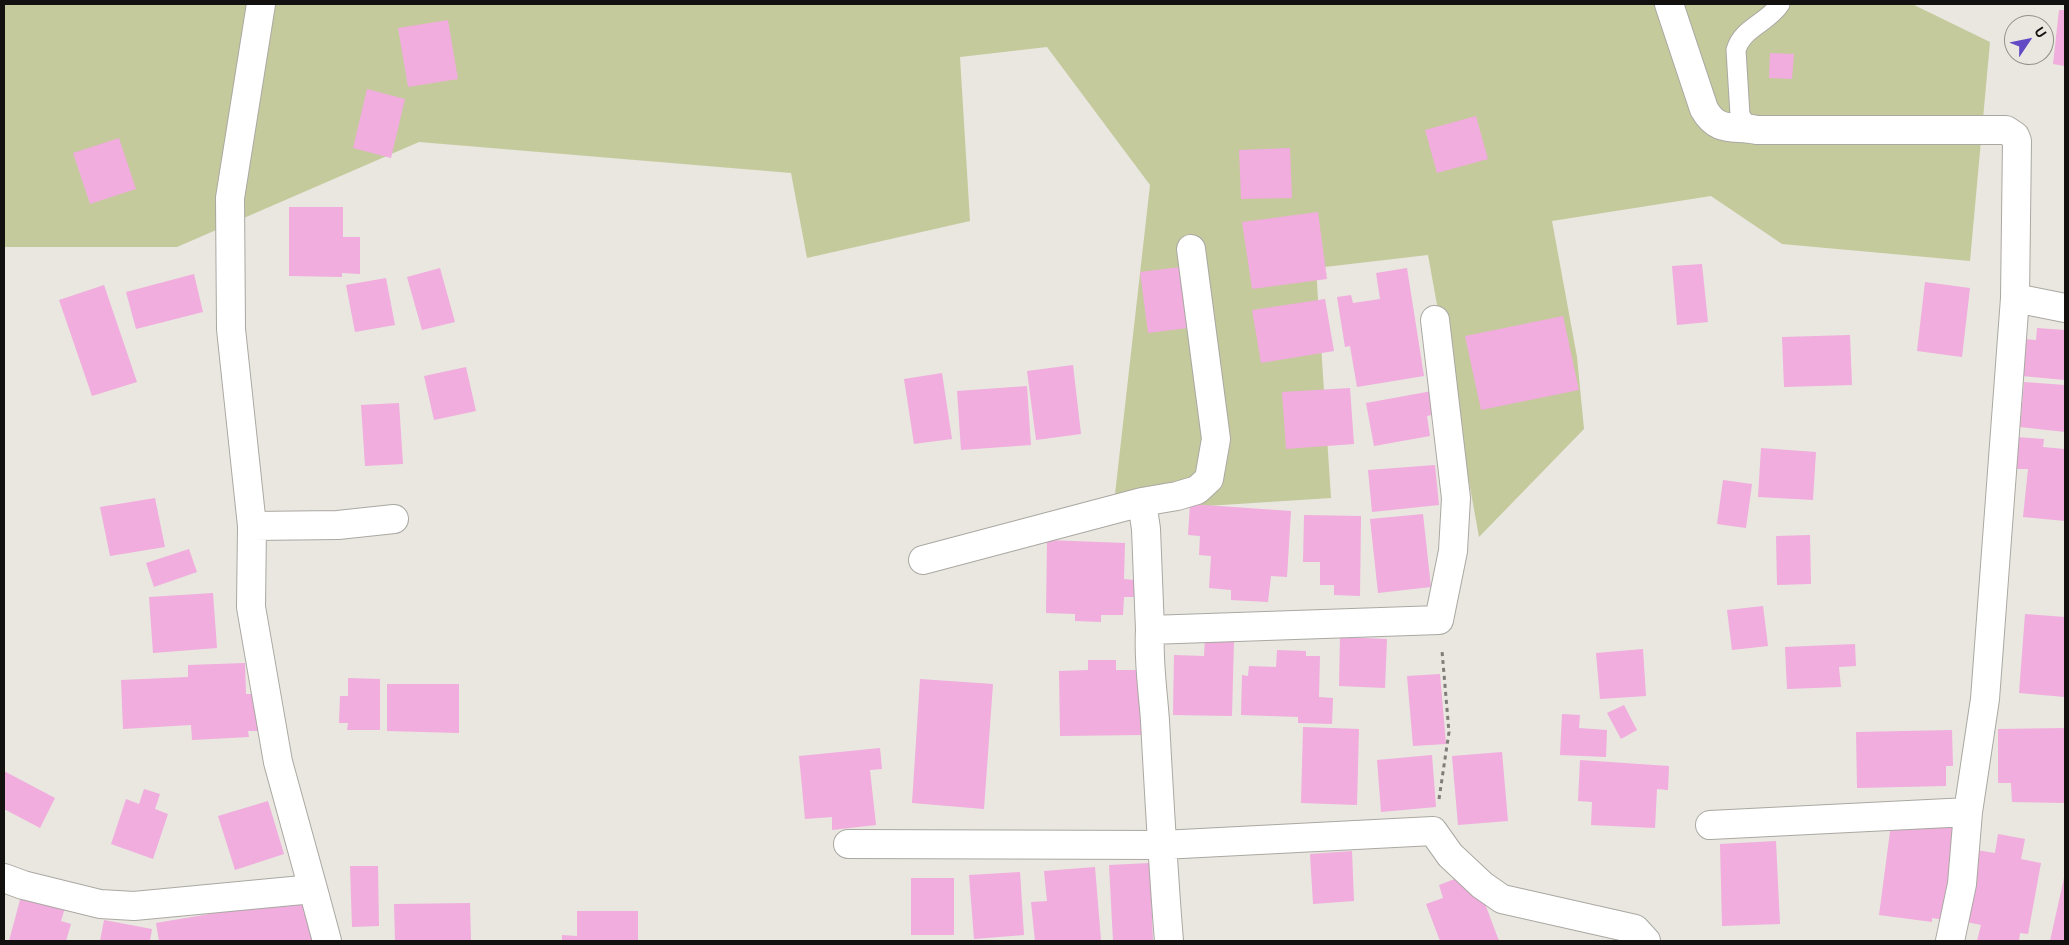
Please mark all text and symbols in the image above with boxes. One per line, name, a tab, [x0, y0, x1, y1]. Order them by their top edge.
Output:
north arrow	[2004, 15, 2054, 65]
text: U	[2031, 24, 2050, 41]

